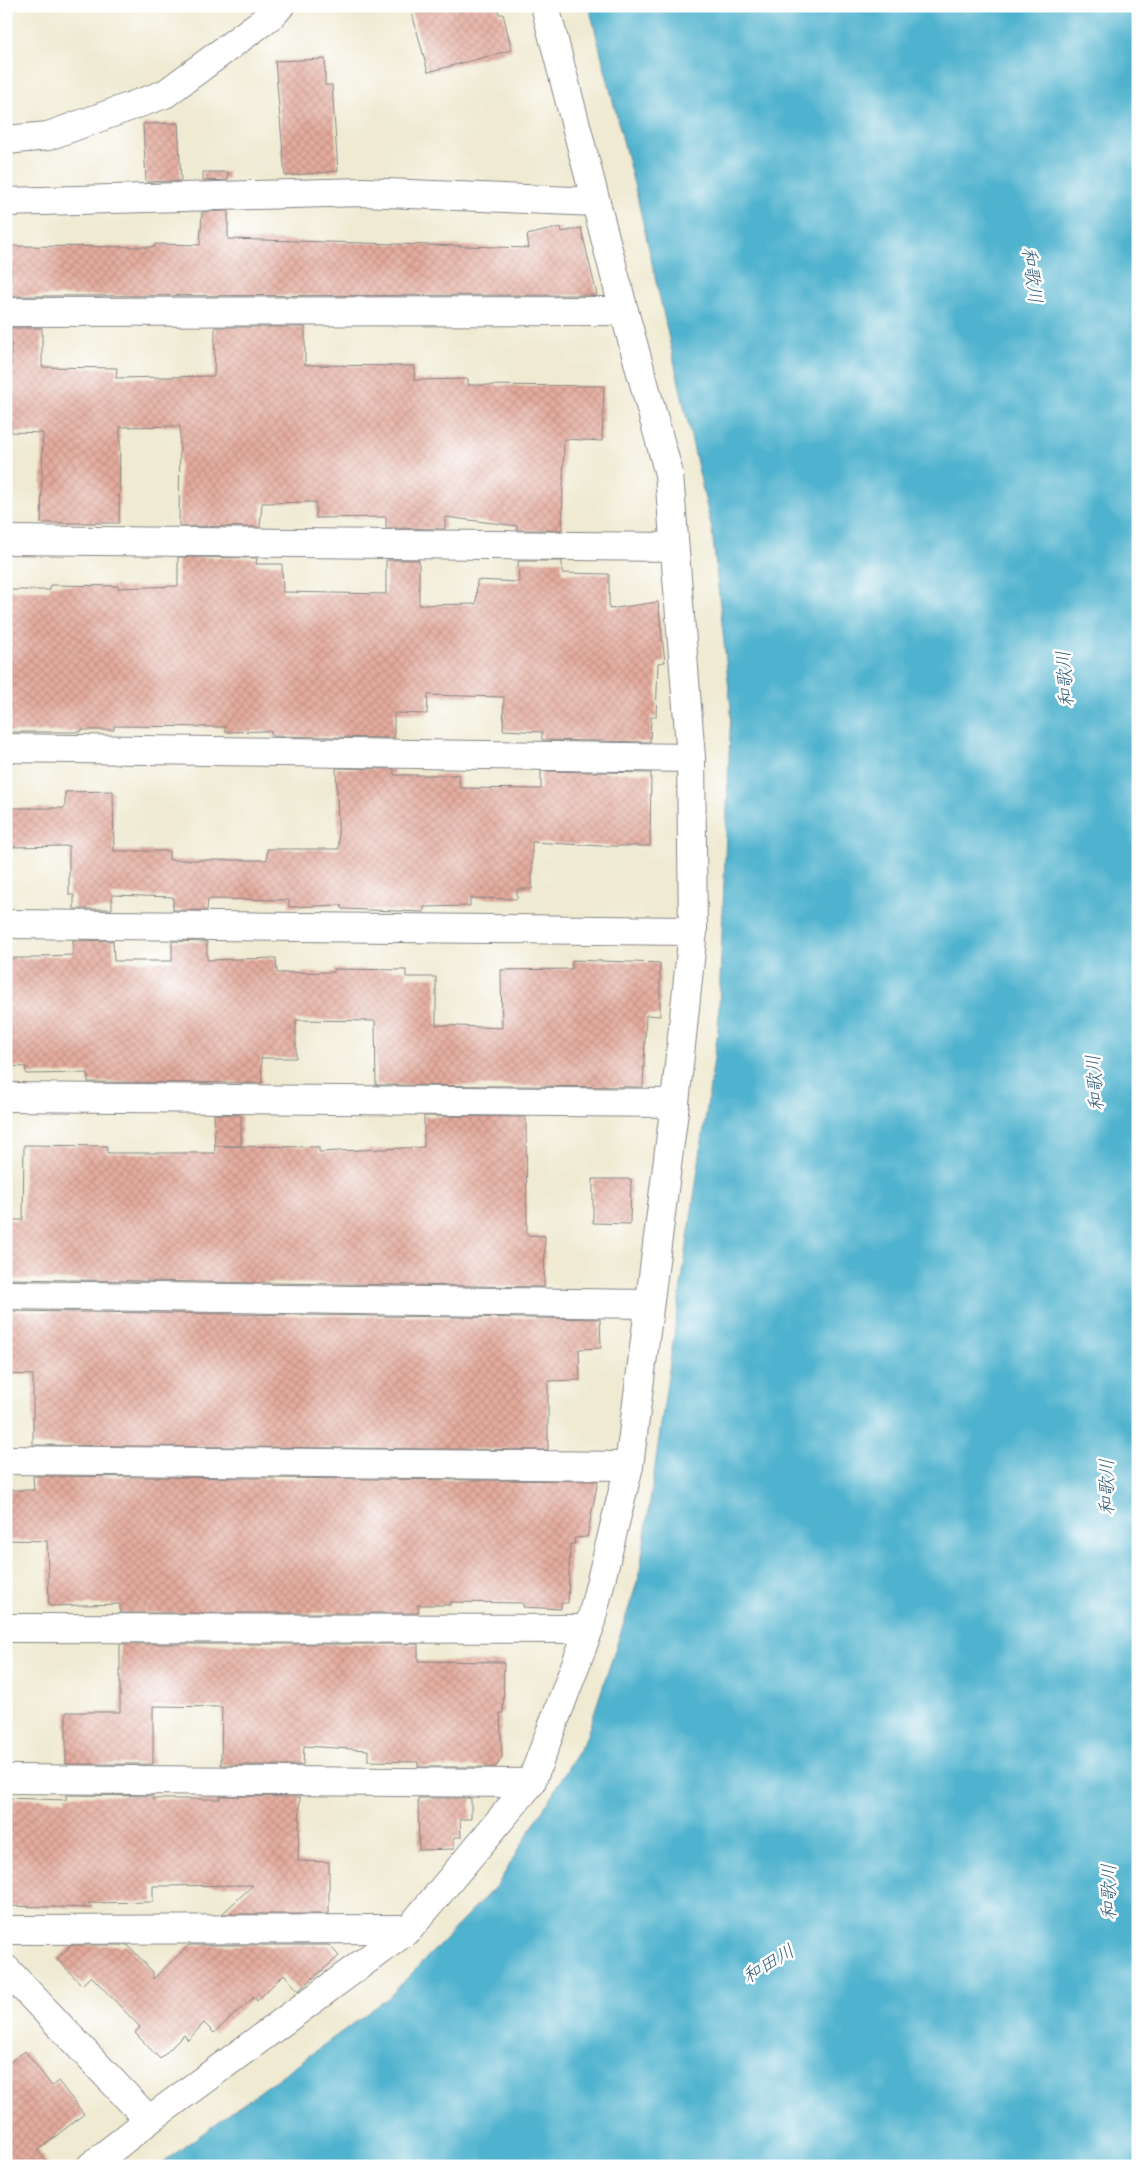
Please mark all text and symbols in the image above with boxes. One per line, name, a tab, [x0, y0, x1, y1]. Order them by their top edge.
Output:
water label: 和歌川	[1017, 245, 1047, 305]
water label: 和歌川	[1051, 650, 1079, 708]
water label: 和歌川	[1081, 1054, 1109, 1112]
water label: 和歌川	[1095, 1458, 1119, 1516]
water label: 和歌川	[1097, 1863, 1121, 1921]
water label: 和田川	[738, 1939, 799, 1989]

